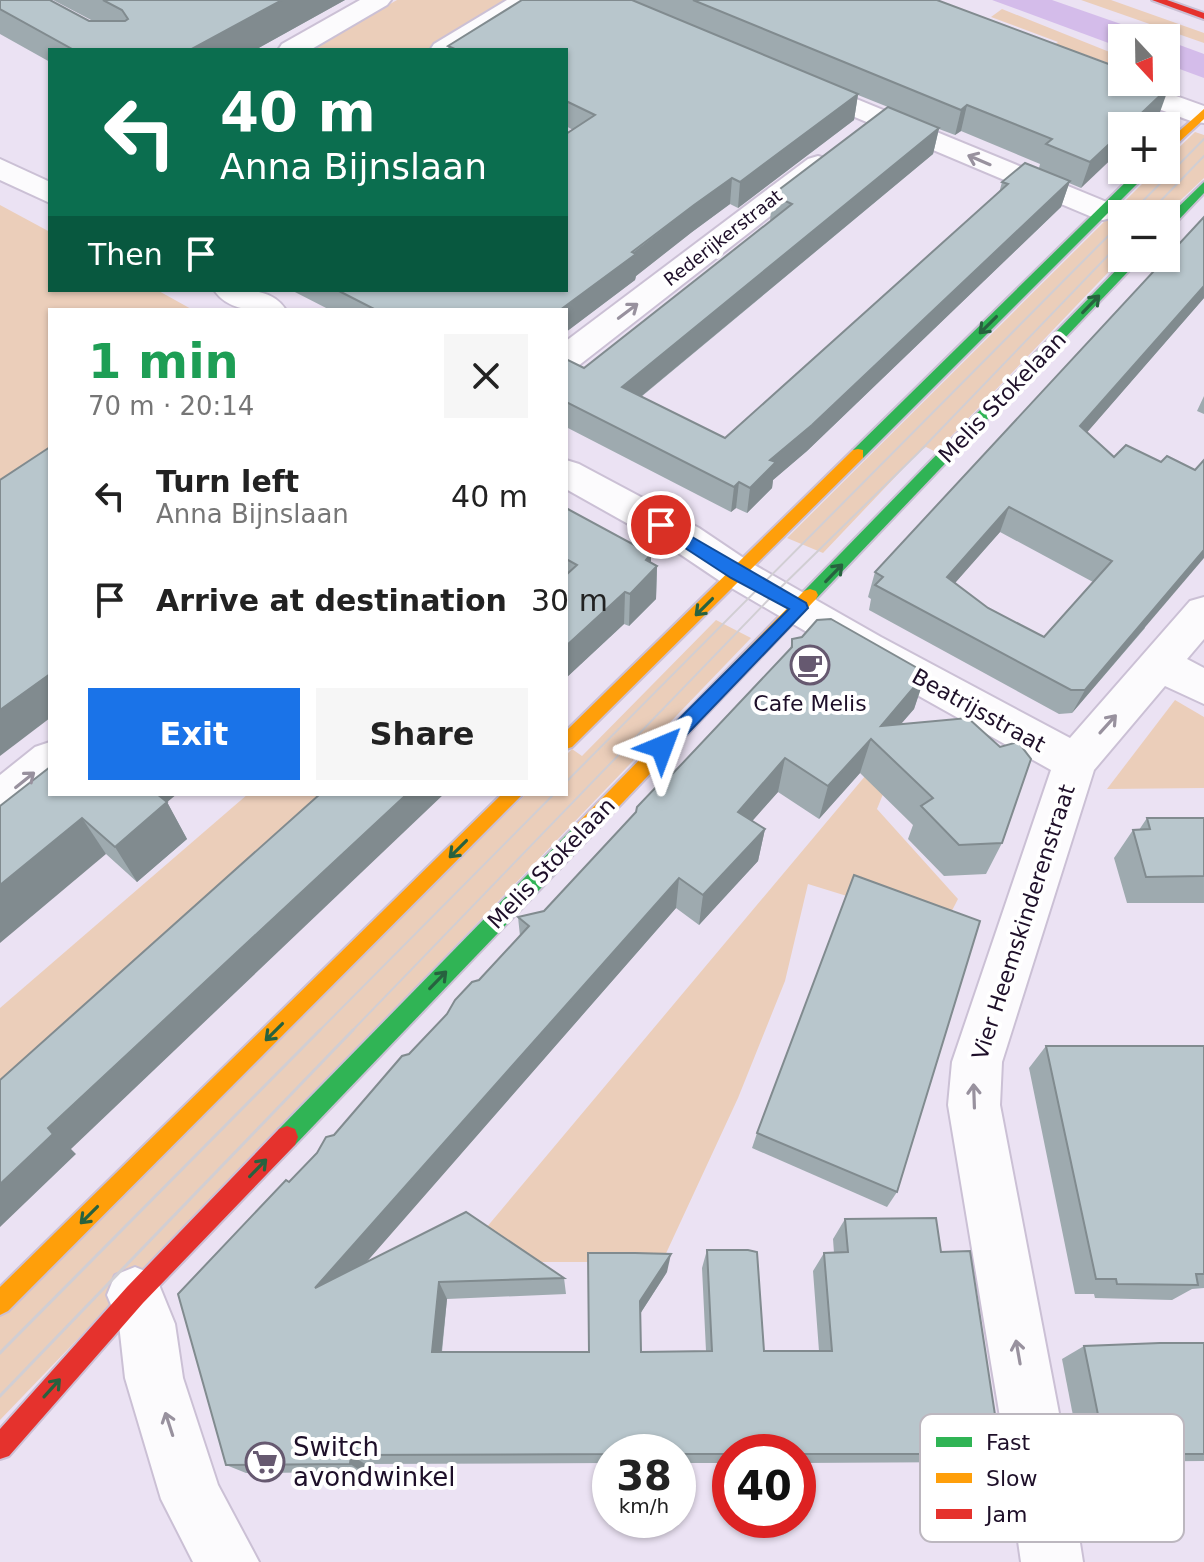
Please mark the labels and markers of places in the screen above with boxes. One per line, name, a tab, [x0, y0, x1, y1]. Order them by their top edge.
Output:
pin	[627, 491, 695, 559]
cafe icon: Cafe Melis	[789, 644, 831, 686]
place label: Cafe Melis	[753, 691, 867, 716]
place label: Switch avondwinkel	[293, 1432, 456, 1492]
supermarket icon: Switch avondwinkel	[244, 1441, 286, 1483]

